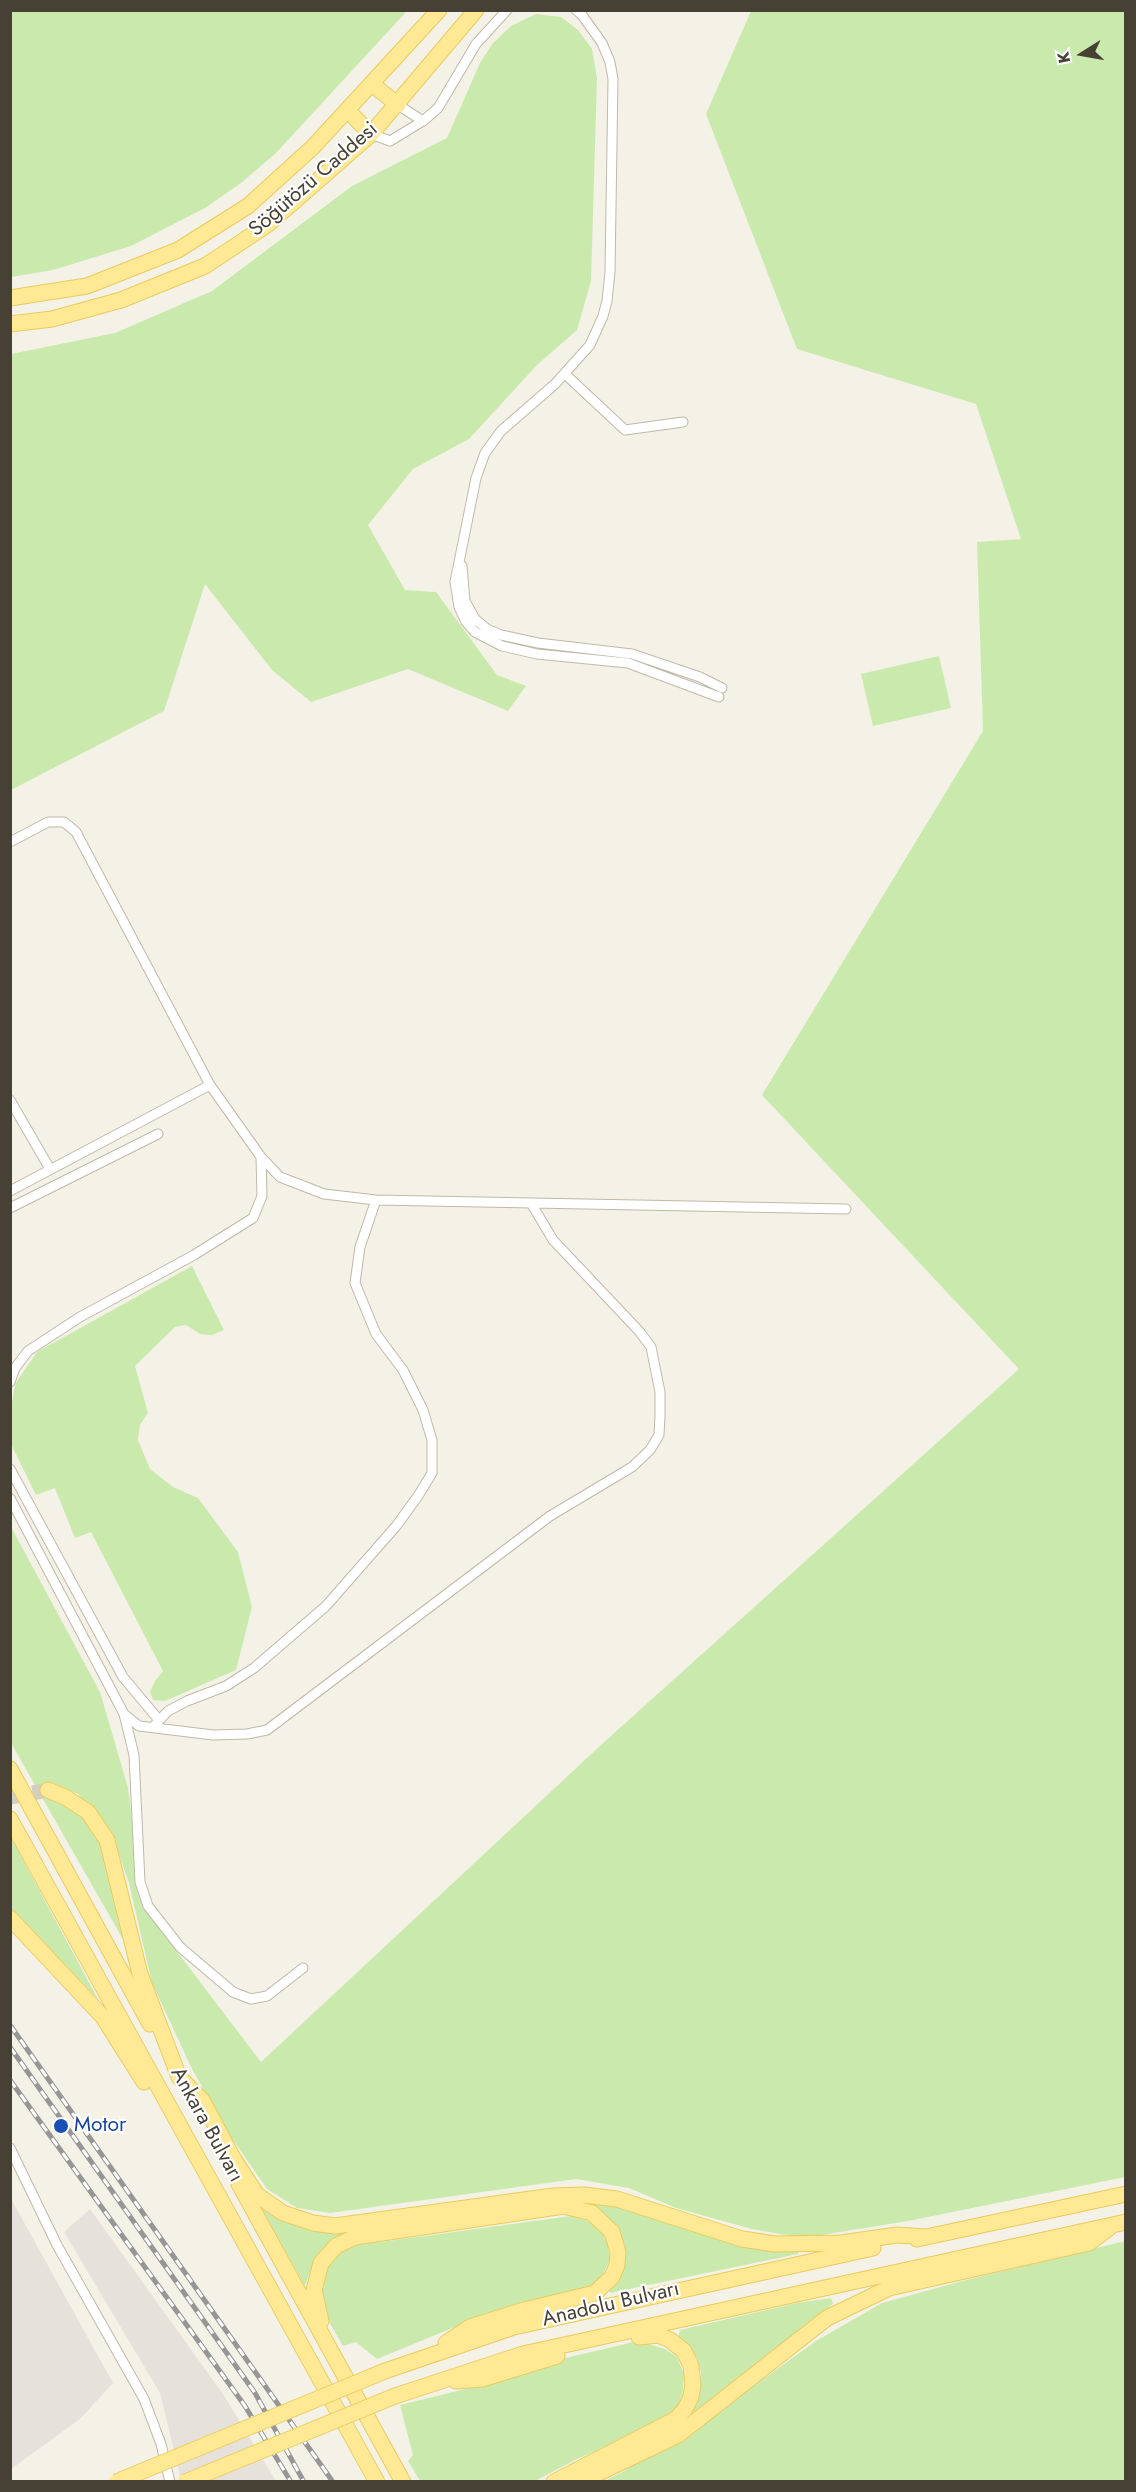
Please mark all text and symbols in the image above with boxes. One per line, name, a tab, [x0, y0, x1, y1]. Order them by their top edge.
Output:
north arrow	[1052, 24, 1112, 84]
text: K	[1051, 50, 1076, 65]
street label: Söğütözü Caddesi	[244, 117, 384, 243]
street label: Ankara Bulvarı	[164, 2063, 248, 2187]
place label: Motor	[74, 2113, 126, 2139]
marker: Motor	[52, 2117, 70, 2135]
street label: Anadolu Bulvarı	[540, 2277, 682, 2333]

